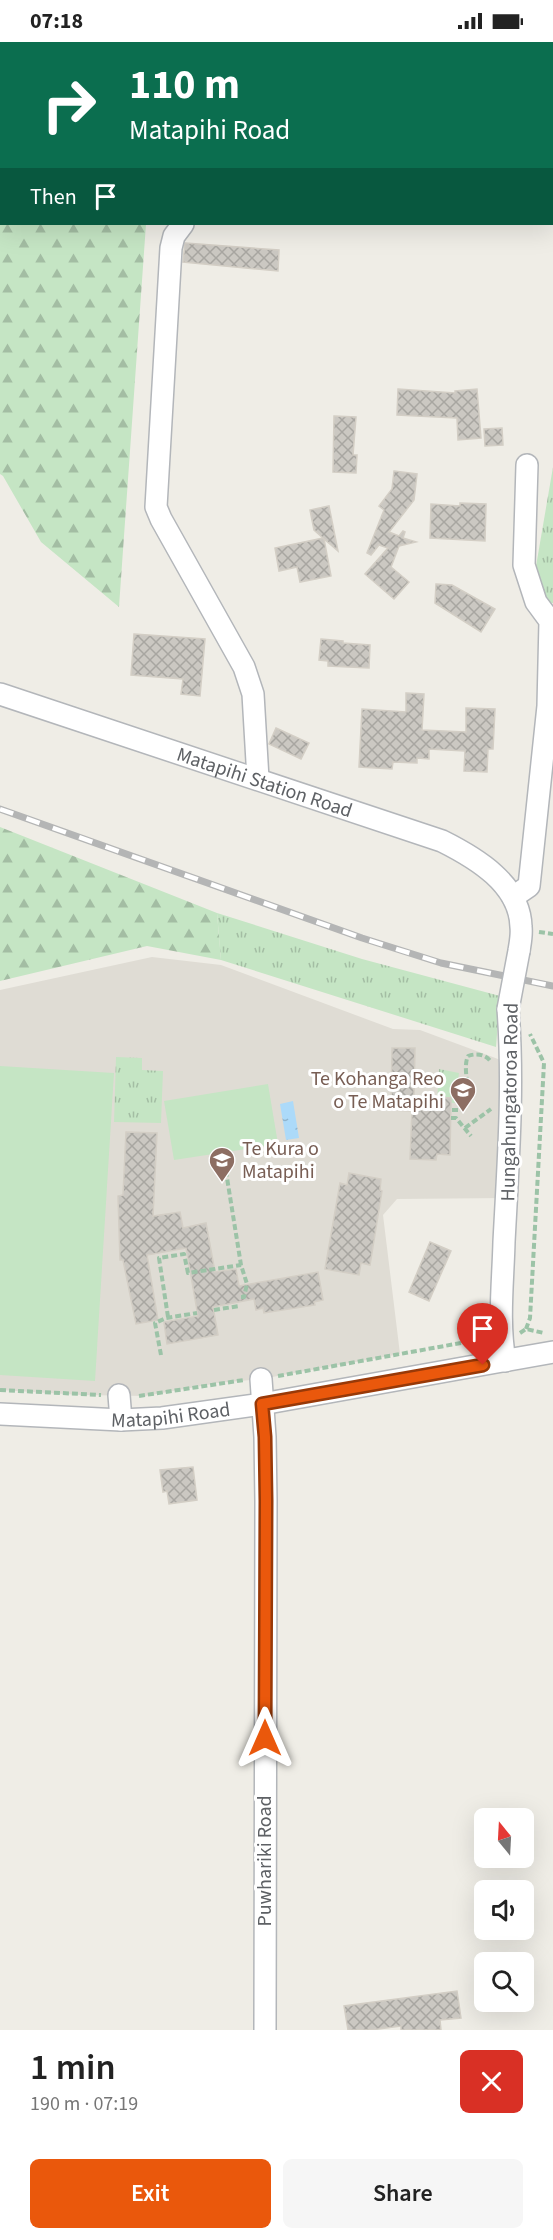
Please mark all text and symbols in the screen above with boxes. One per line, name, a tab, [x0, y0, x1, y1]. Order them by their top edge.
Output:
text: 07:18	[30, 5, 83, 37]
text: 110 m	[129, 55, 240, 115]
icon: right	[30, 66, 108, 144]
text: Matapihi Road	[129, 111, 290, 150]
icon: arrive	[89, 180, 122, 213]
text: Then	[30, 181, 77, 213]
street label: Matapihi Station Road	[173, 741, 356, 825]
street label: Hungahungatoroa Road	[494, 1002, 526, 1202]
place label: Te Kohanga Reo o Te Matapihi	[311, 1065, 444, 1116]
school or university icon: Te Kohanga Reo o Te Matapihi	[448, 1075, 478, 1113]
place label: Te Kura o Matapihi	[242, 1135, 319, 1186]
school or university icon: Te Kura o Matapihi	[207, 1145, 237, 1183]
pin	[457, 1303, 508, 1365]
icon: arrive	[466, 1312, 499, 1345]
street label: Matapihi Road	[110, 1396, 232, 1435]
position arrow	[233, 1706, 297, 1770]
street label: Puwhariki Road	[251, 1795, 279, 1927]
north arrow	[474, 1808, 534, 1868]
map controls	[474, 1808, 534, 2012]
button: sound	[474, 1880, 534, 1940]
button: search	[474, 1952, 534, 2012]
text: 1 min	[30, 2042, 116, 2093]
button: close	[460, 2050, 523, 2113]
text: 190 m · 07:19	[30, 2090, 138, 2118]
button: Exit	[30, 2159, 271, 2228]
button: Share	[283, 2159, 523, 2228]

